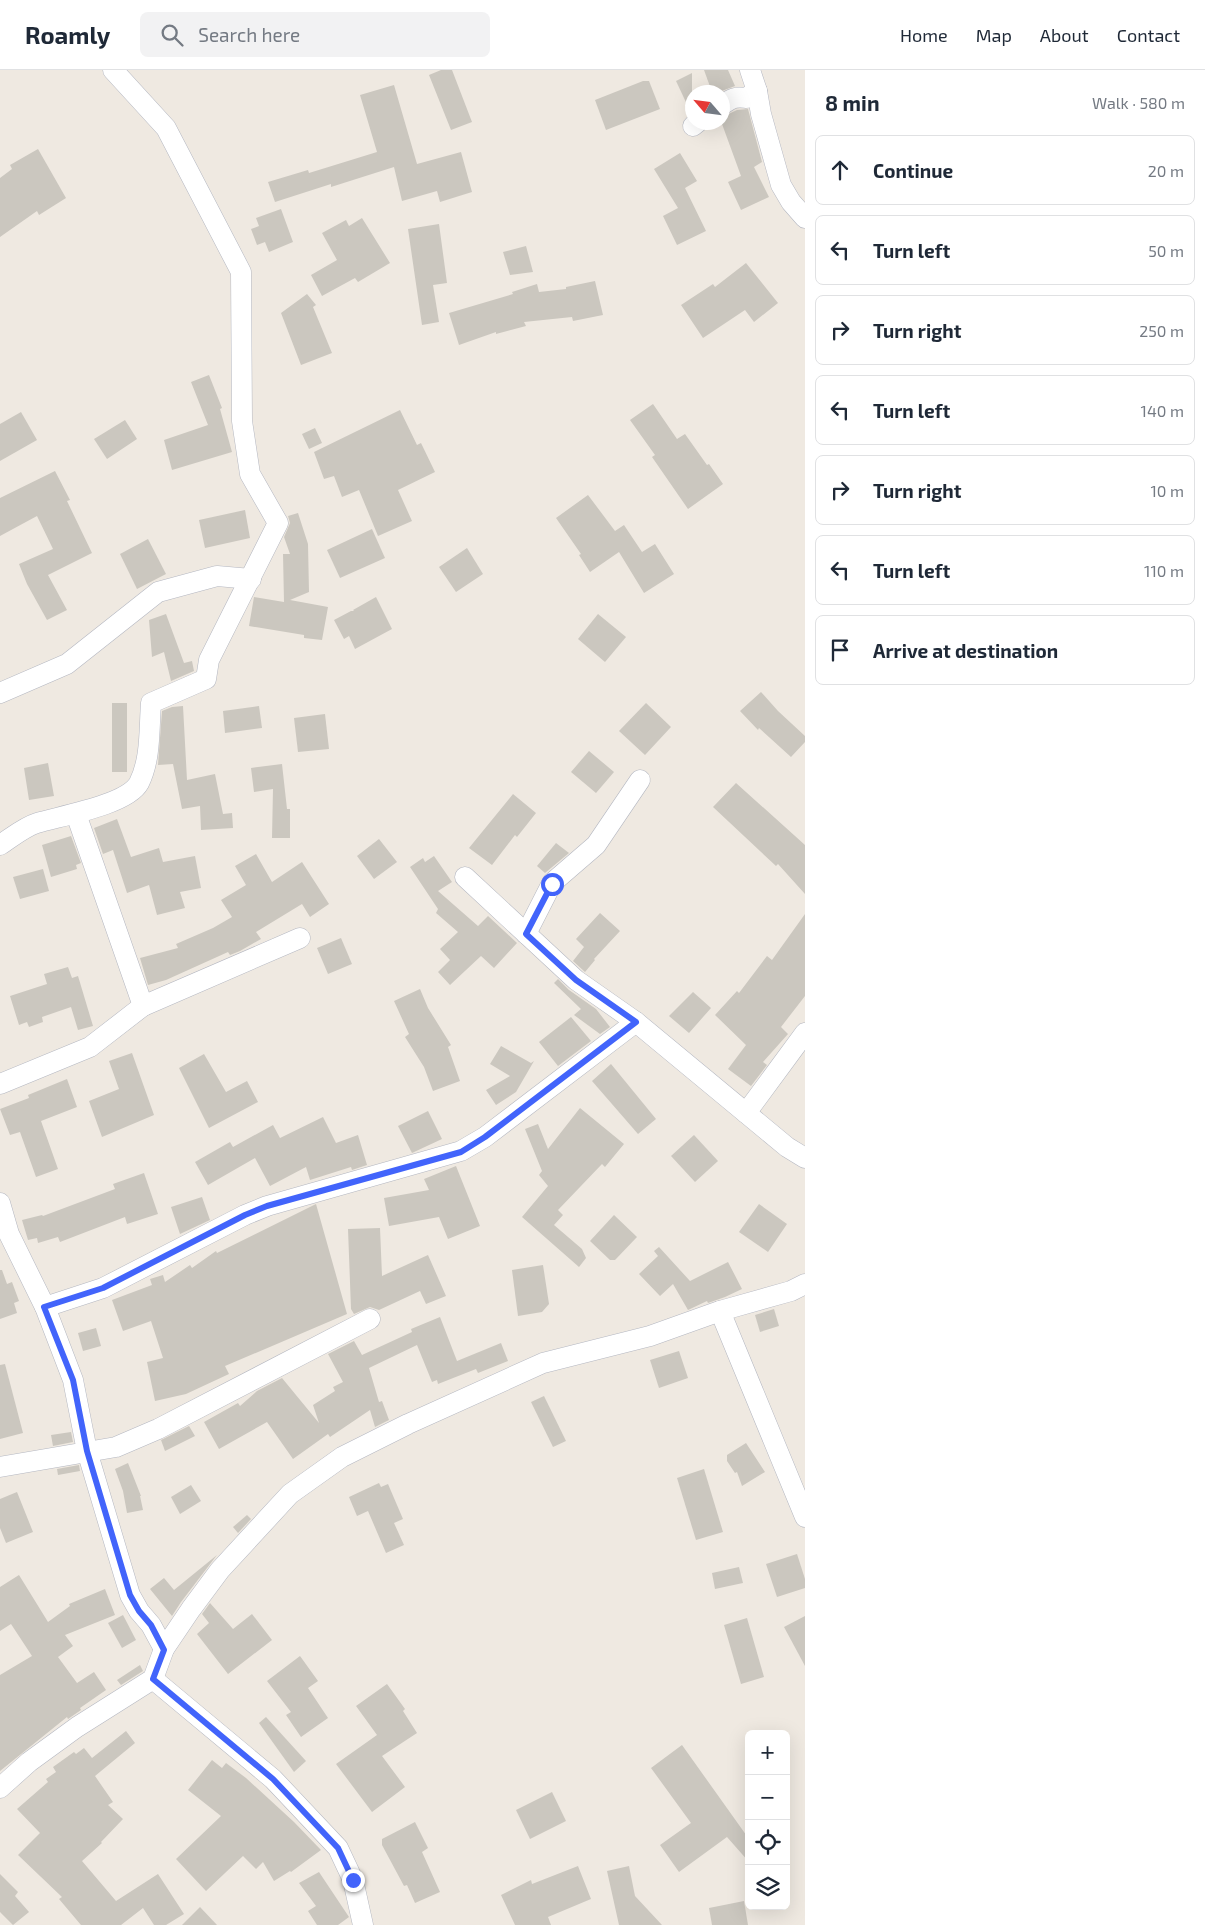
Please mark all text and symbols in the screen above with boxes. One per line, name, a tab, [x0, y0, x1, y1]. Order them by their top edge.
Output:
search box	[140, 12, 490, 57]
text: Roamly	[25, 20, 110, 49]
icon: search	[158, 21, 186, 49]
text: Search here	[198, 23, 300, 46]
text: Home	[900, 24, 948, 46]
text: Map	[976, 24, 1012, 46]
text: About	[1040, 24, 1089, 46]
text: Contact	[1117, 24, 1180, 46]
north arrow	[685, 85, 730, 130]
text: 8 min	[825, 90, 880, 115]
text: Walk · 580 m	[1092, 93, 1185, 112]
icon: ahead	[826, 156, 854, 184]
text: Continue	[873, 159, 953, 182]
text: 20 m	[1148, 161, 1184, 180]
icon: left	[826, 236, 854, 264]
text: Turn left	[873, 239, 950, 262]
text: 50 m	[1148, 241, 1184, 260]
icon: right	[826, 316, 854, 344]
text: Turn right	[873, 319, 961, 342]
text: 250 m	[1139, 321, 1184, 340]
icon: left	[826, 396, 854, 424]
text: Turn left	[873, 399, 950, 422]
text: 140 m	[1141, 401, 1184, 420]
icon: right	[826, 476, 854, 504]
text: Turn right	[873, 479, 961, 502]
text: 10 m	[1150, 481, 1184, 500]
icon: left	[826, 556, 854, 584]
text: Turn left	[873, 559, 950, 582]
text: 110 m	[1144, 561, 1184, 580]
icon: arrive	[826, 636, 854, 664]
text: Arrive at destination	[873, 639, 1058, 662]
route start	[541, 873, 564, 896]
map controls	[745, 1730, 790, 1910]
button: +	[745, 1730, 790, 1775]
button: −	[745, 1775, 790, 1820]
button: locate	[745, 1820, 790, 1865]
button: layers	[745, 1865, 790, 1910]
route end	[342, 1869, 365, 1892]

